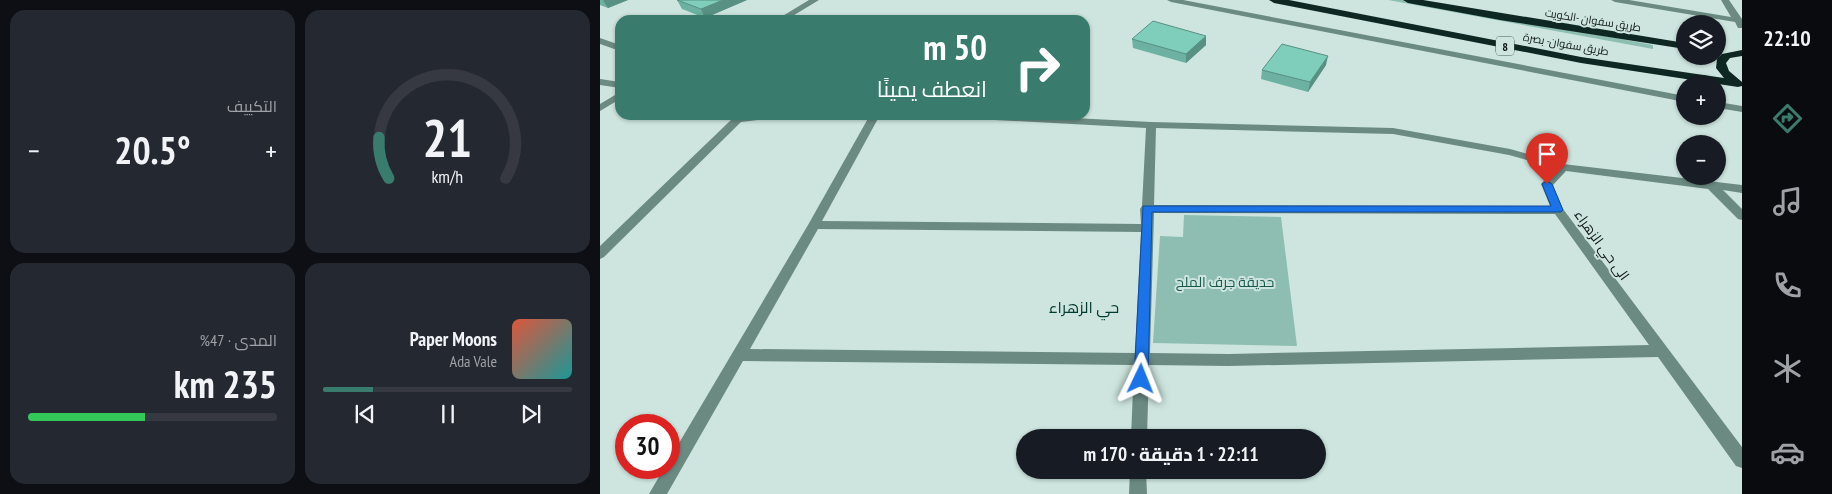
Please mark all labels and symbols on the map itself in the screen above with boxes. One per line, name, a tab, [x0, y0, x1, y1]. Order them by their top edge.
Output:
street label: طريق سفوان -الكويت	[1544, 5, 1642, 35]
street label: طريق سفوان- بصرة	[1522, 30, 1610, 58]
road number: 8	[1496, 36, 1514, 56]
pin	[1526, 133, 1568, 184]
street label: الى حي الزهراء	[1568, 206, 1634, 285]
park label: حديقة جرف الملح	[1176, 273, 1274, 291]
district label: حي الزهراء	[1049, 297, 1119, 321]
position arrow	[1114, 352, 1166, 404]
speed limit sign: 30	[615, 414, 680, 479]

